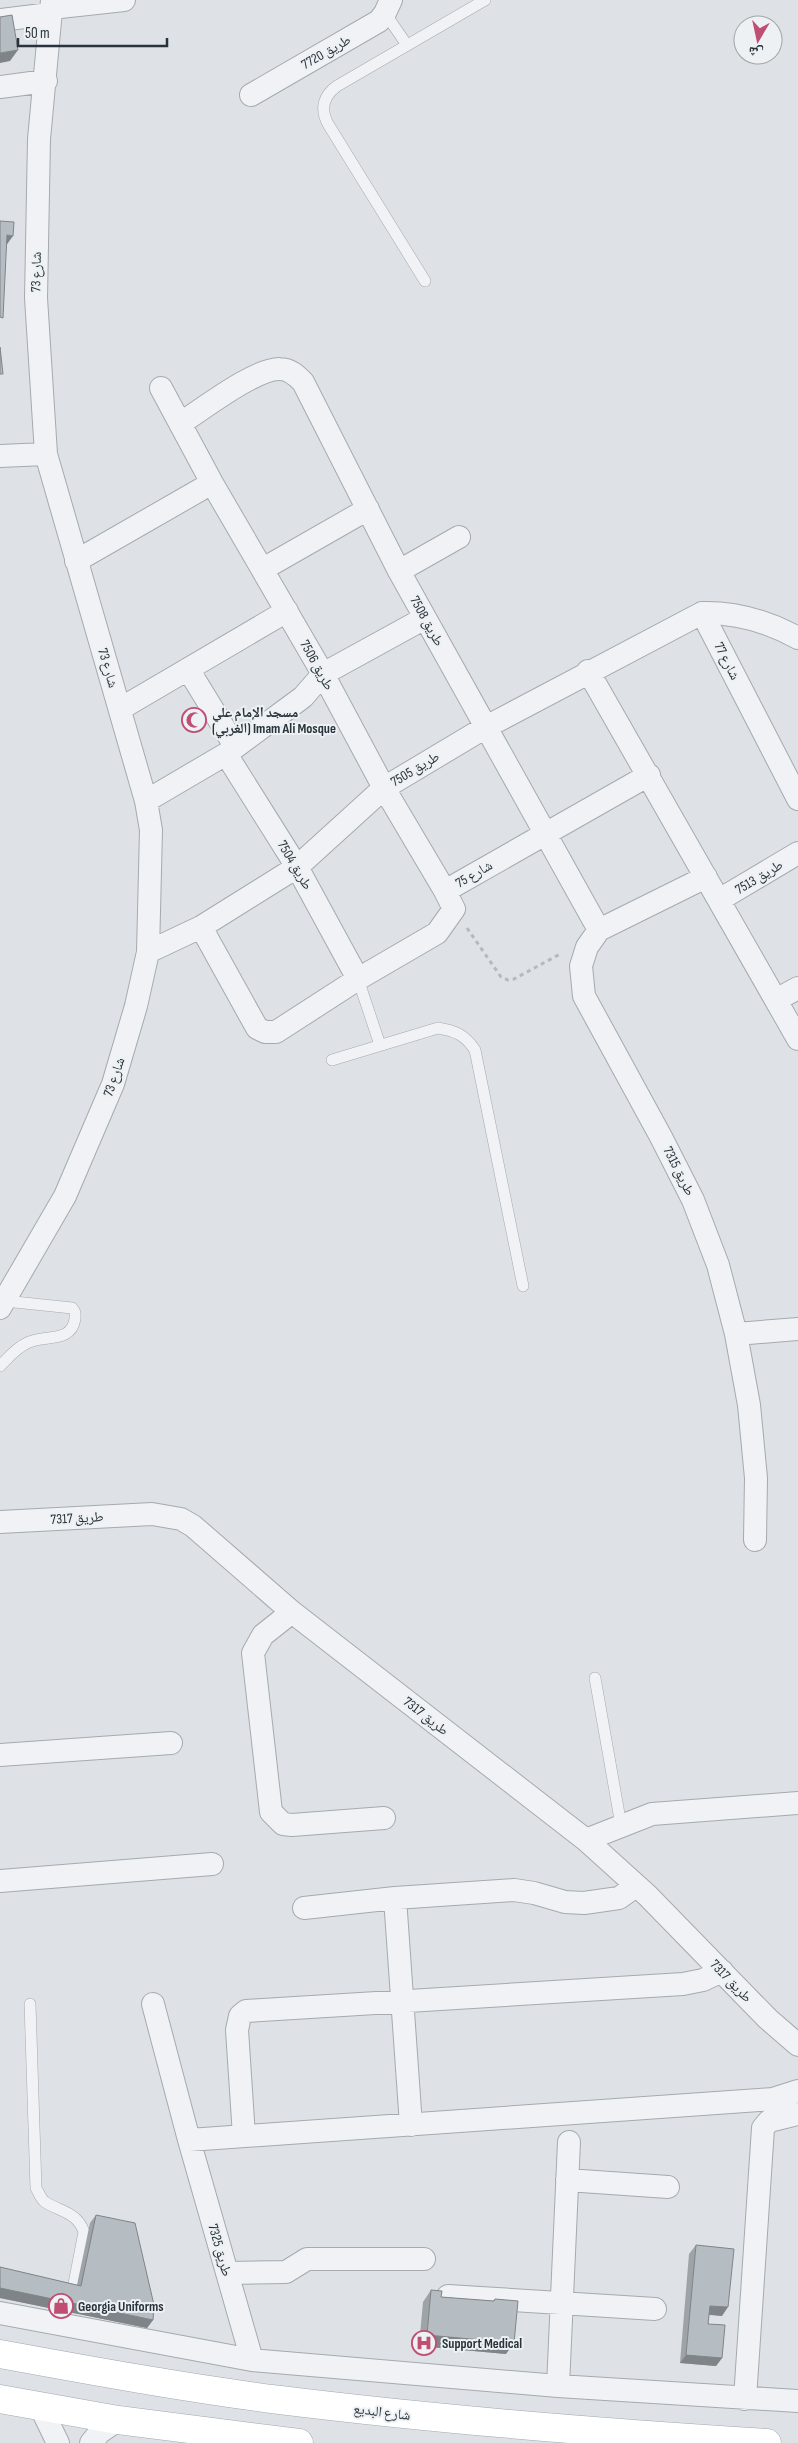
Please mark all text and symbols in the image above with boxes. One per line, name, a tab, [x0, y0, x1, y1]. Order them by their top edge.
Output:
scale bar	[18, 15, 166, 47]
north arrow	[733, 15, 783, 65]
text: 50 m	[25, 24, 50, 43]
street label: طريق 7720	[298, 31, 354, 74]
text: ش	[747, 43, 765, 62]
street label: شارع 73	[27, 252, 46, 292]
street label: طريق 7508	[405, 593, 448, 649]
street label: طريق 7506	[295, 637, 338, 693]
street label: شارع 77	[709, 639, 744, 683]
street label: شارع 73	[93, 646, 122, 690]
place label: مسجد الإمام علي (الغربي) Imam Ali Mosque	[212, 704, 336, 739]
mosque icon: مسجد الإمام علي (الغربي) Imam Ali Mosque	[181, 707, 207, 733]
street label: طريق 7505	[387, 748, 443, 791]
street label: طريق 7504	[273, 837, 316, 893]
street label: طريق 7513	[732, 856, 787, 899]
street label: شارع 75	[452, 857, 496, 892]
street label: شارع 73	[99, 1055, 130, 1099]
street label: طريق 7315	[659, 1144, 699, 1199]
street label: طريق 7317	[50, 1508, 104, 1529]
street label: طريق 7317	[399, 1693, 452, 1740]
street label: طريق 7317	[706, 1956, 755, 2007]
street label: طريق 7325	[203, 2222, 236, 2278]
shop icon: Georgia Uniforms	[48, 2293, 74, 2319]
place label: Georgia Uniforms	[78, 2298, 164, 2315]
hospital icon: Support Medical	[411, 2330, 437, 2356]
place label: Support Medical	[442, 2335, 522, 2352]
street label: شارع البديع	[352, 2400, 412, 2425]

